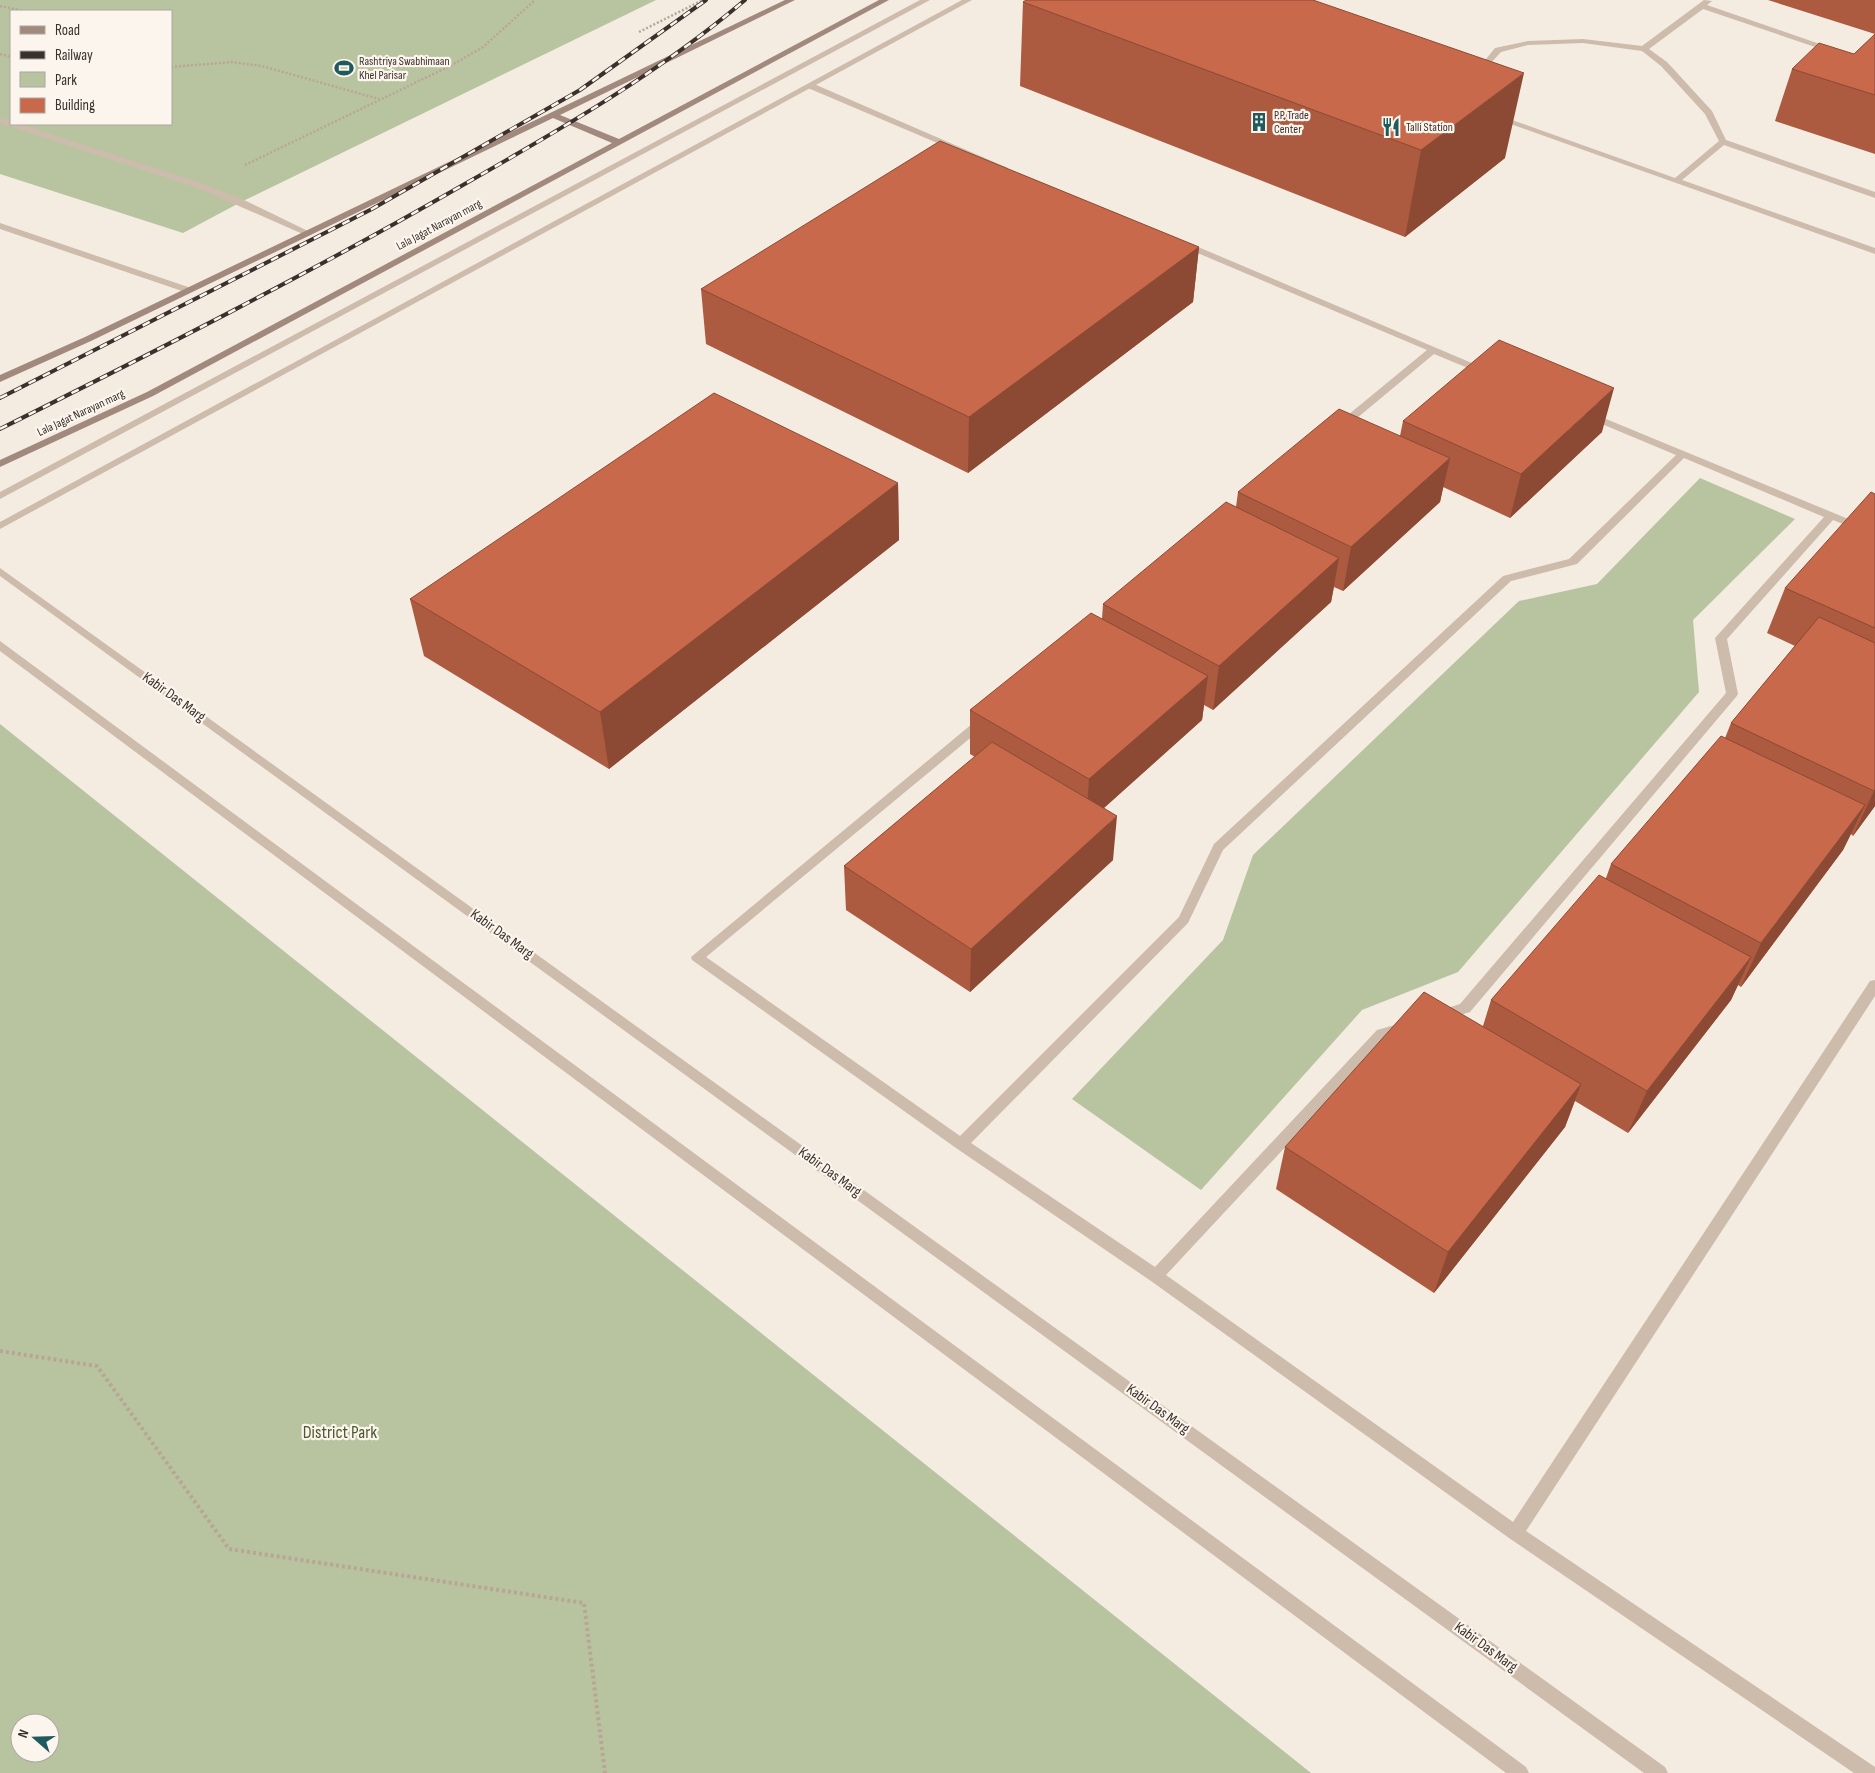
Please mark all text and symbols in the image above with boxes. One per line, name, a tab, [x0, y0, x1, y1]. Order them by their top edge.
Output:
legend	[10, 10, 172, 125]
text: Road	[55, 21, 80, 40]
text: Railway	[55, 46, 93, 65]
place label: Rashtriya Swabhimaan Khel Parisar	[359, 54, 450, 83]
sports icon: Rashtriya Swabhimaan Khel Parisar	[333, 57, 355, 79]
text: Park	[55, 71, 77, 90]
text: Building	[55, 96, 95, 115]
place label: P.P. Trade Center	[1274, 108, 1309, 137]
building icon: P.P. Trade Center	[1248, 111, 1270, 133]
restaurant icon: Talli Station	[1380, 116, 1402, 138]
place label: Talli Station	[1406, 120, 1453, 135]
street label: Lala Jagat Narayan marg	[394, 196, 484, 254]
street label: Lala Jagat Narayan marg	[35, 386, 127, 440]
street label: Kabir Das Marg	[139, 668, 209, 726]
street label: Kabir Das Marg	[467, 905, 537, 963]
street label: Kabir Das Marg	[795, 1143, 865, 1201]
street label: Kabir Das Marg	[1123, 1380, 1193, 1438]
park label: District Park	[303, 1422, 377, 1443]
street label: Kabir Das Marg	[1451, 1618, 1521, 1676]
north arrow	[10, 1713, 60, 1763]
text: N	[14, 1727, 33, 1740]

